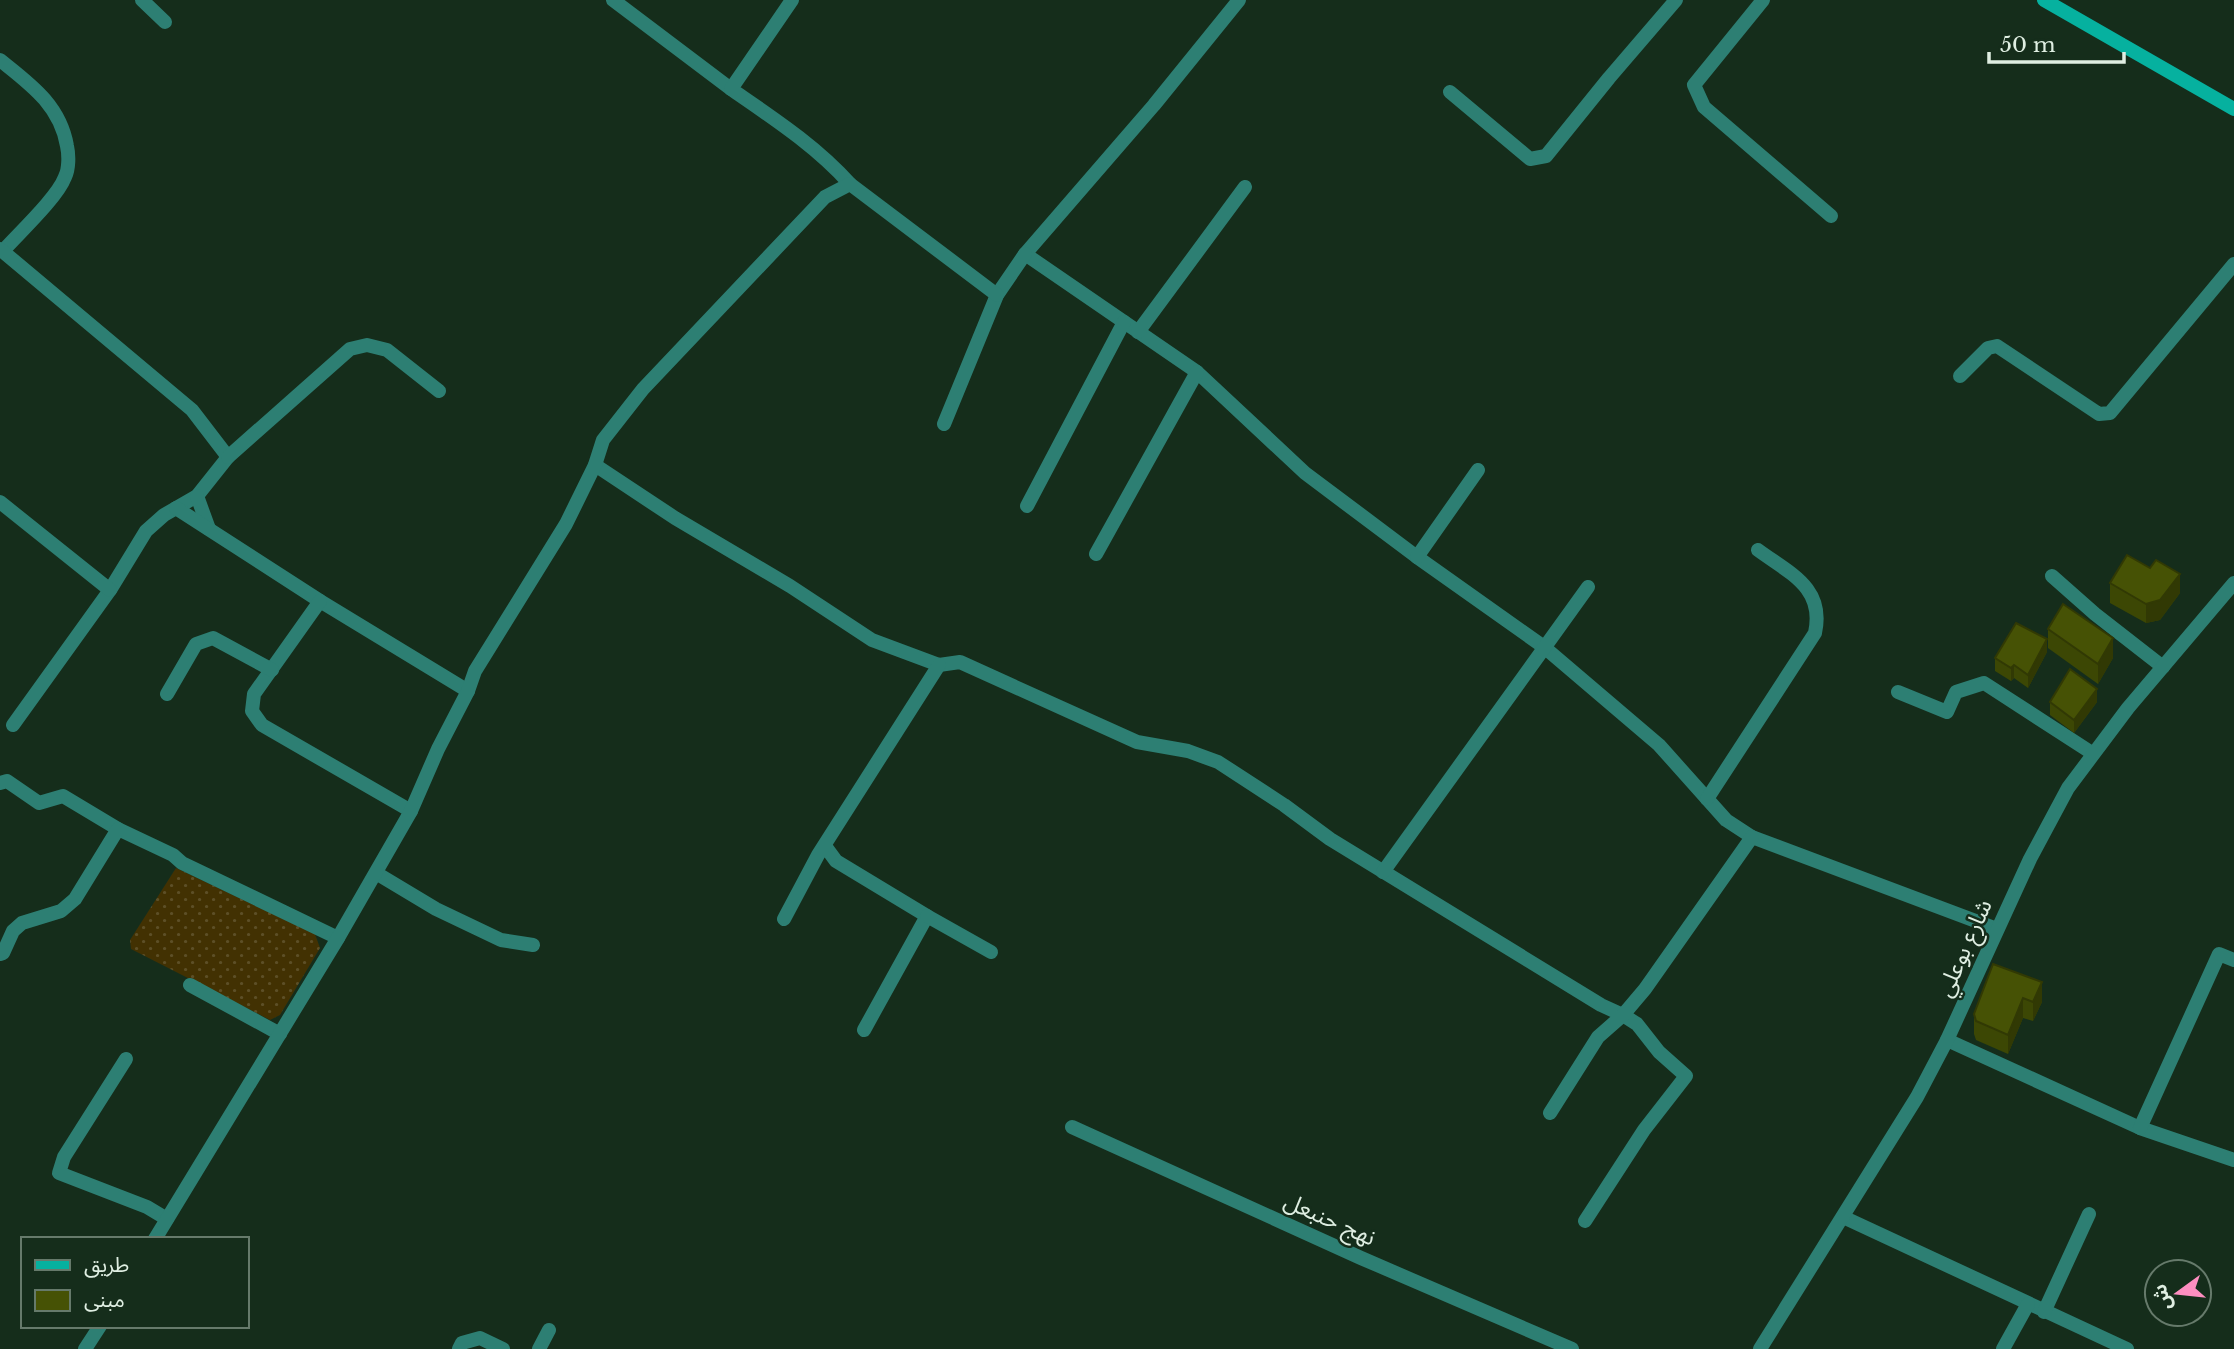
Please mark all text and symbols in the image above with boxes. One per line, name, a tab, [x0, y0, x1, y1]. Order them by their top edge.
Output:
scale bar	[1989, 21, 2124, 65]
text: 50 m	[2000, 32, 2056, 58]
street label: شارع بوعلي	[1930, 895, 2001, 1002]
street label: نهج حنبعل	[1279, 1186, 1380, 1254]
legend	[21, 1237, 248, 1328]
text: طريق	[84, 1252, 129, 1278]
north arrow	[2143, 1258, 2213, 1328]
text: ش	[2148, 1282, 2177, 1313]
text: مبنى	[84, 1287, 125, 1313]

